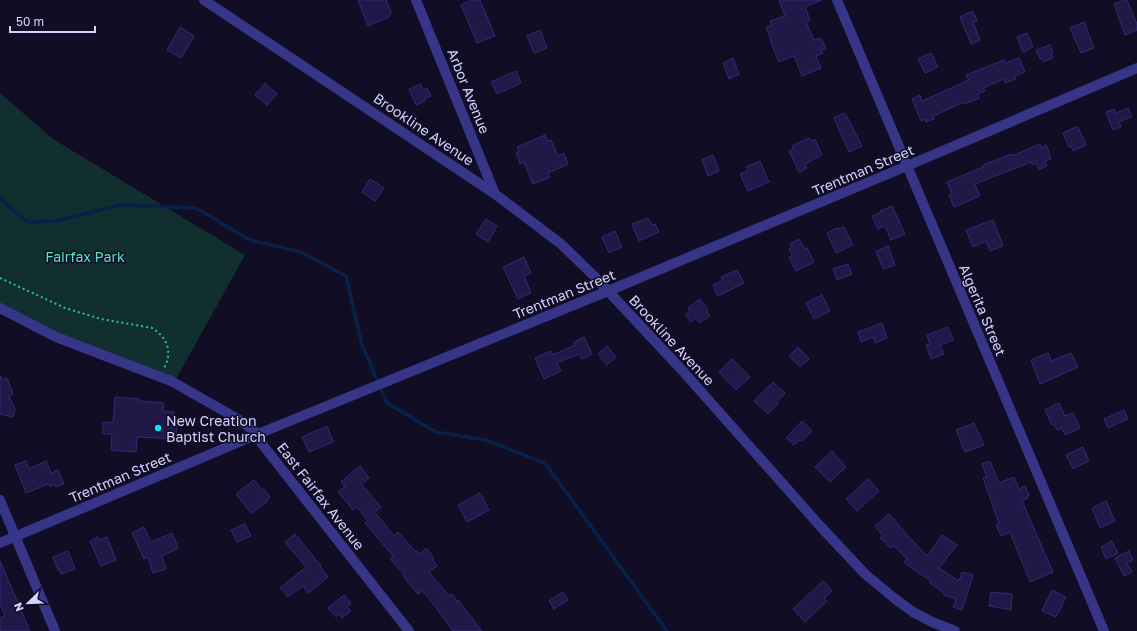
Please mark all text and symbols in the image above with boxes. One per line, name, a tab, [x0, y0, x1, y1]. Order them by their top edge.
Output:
scale bar	[10, 8, 95, 34]
text: 50 m	[16, 14, 44, 29]
street label: Arbor Avenue	[444, 46, 494, 136]
street label: Brookline Avenue	[371, 89, 477, 169]
street label: Trentman Street	[810, 141, 916, 199]
park label: Fairfax Park	[45, 248, 125, 265]
street label: Algerita Street	[956, 262, 1010, 358]
street label: Trentman Street	[510, 266, 618, 322]
street label: Brookline Avenue	[626, 291, 718, 389]
place label: New Creation Baptist Church	[166, 412, 266, 445]
marker: New Creation Baptist Church	[153, 423, 163, 433]
street label: East Fairfax Avenue	[274, 439, 368, 553]
street label: Trentman Street	[67, 448, 173, 506]
north arrow	[8, 583, 48, 623]
text: N	[11, 601, 26, 613]

